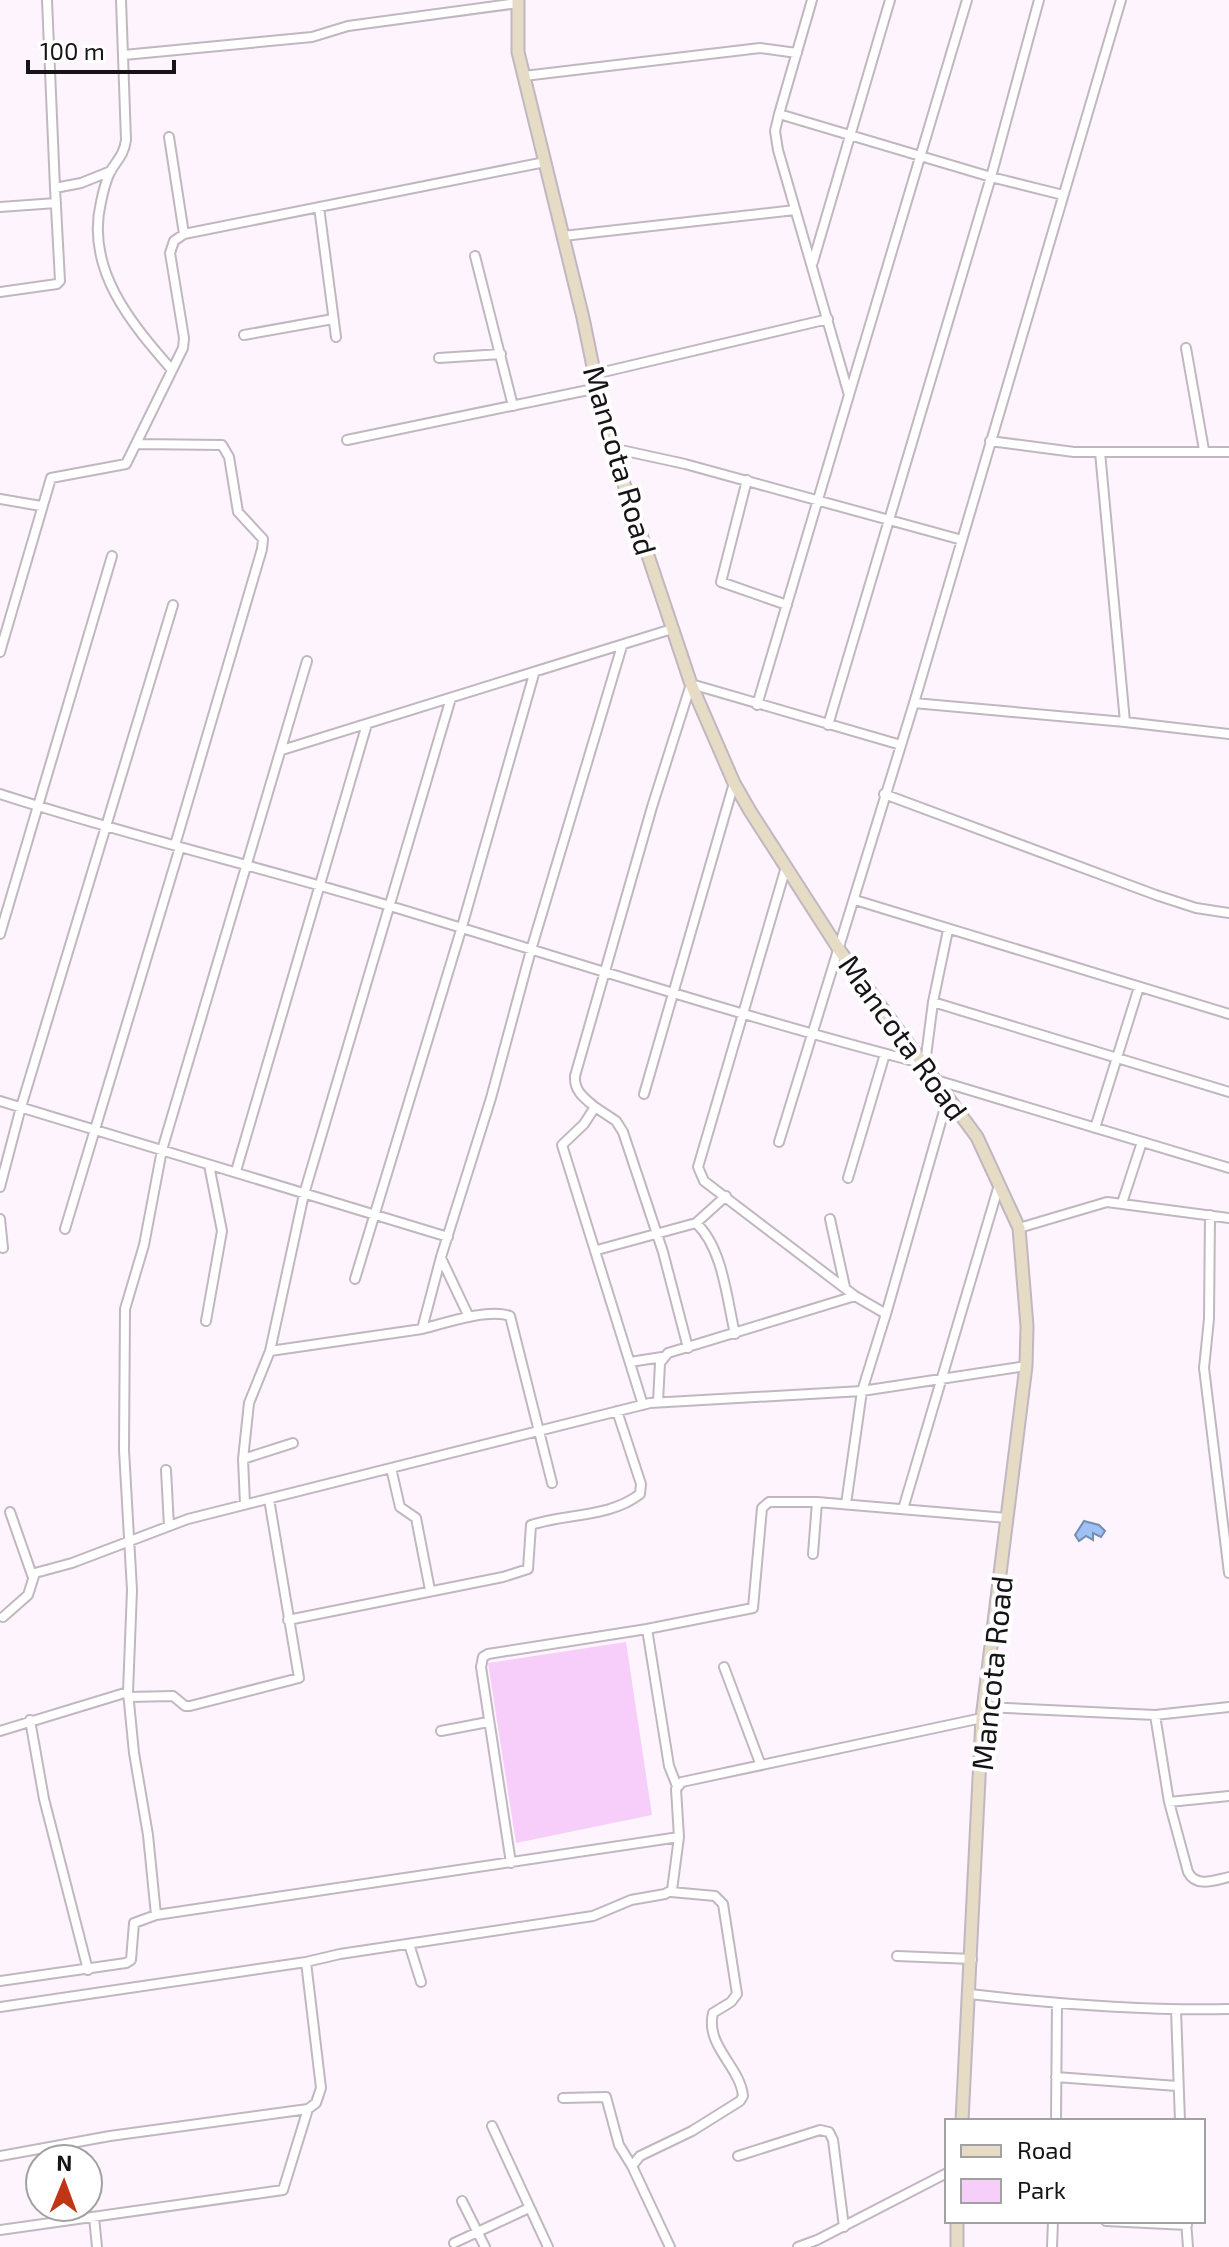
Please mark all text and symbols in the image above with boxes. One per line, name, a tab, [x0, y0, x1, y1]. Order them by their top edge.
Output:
scale bar	[28, 24, 174, 74]
text: 100 m	[40, 36, 105, 65]
street label: Mancota Road	[577, 361, 665, 559]
street label: Mancota Road	[832, 947, 976, 1127]
street label: Mancota Road	[963, 1574, 1019, 1772]
legend	[945, 2119, 1205, 2223]
text: Road	[1017, 2135, 1072, 2164]
north arrow	[24, 2143, 104, 2223]
text: N	[56, 2149, 73, 2175]
text: Park	[1017, 2175, 1066, 2204]

